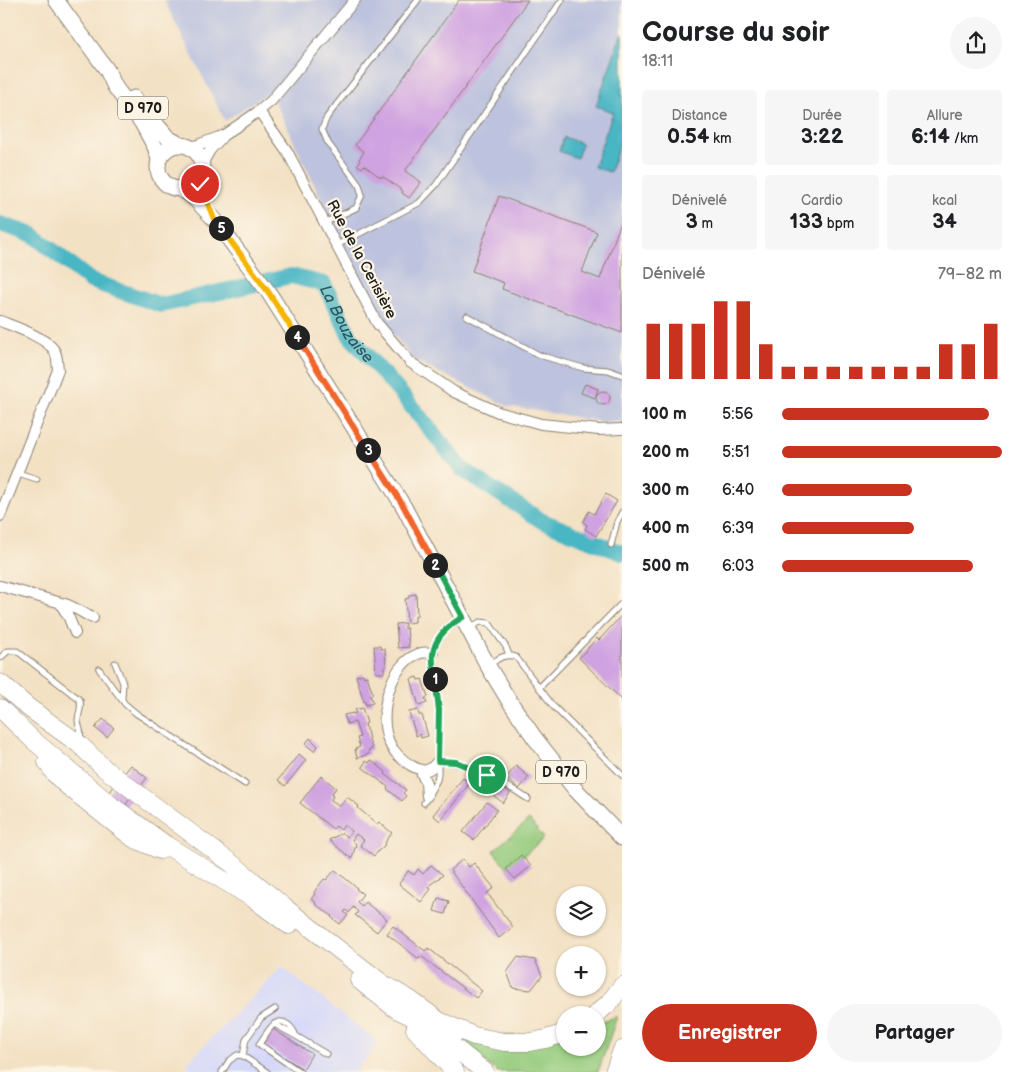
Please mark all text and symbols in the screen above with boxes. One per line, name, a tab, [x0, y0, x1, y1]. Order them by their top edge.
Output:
text: Course du soir	[642, 16, 830, 49]
button: share	[950, 17, 1002, 69]
text: 18:11	[642, 52, 673, 71]
road number: D 970	[118, 96, 168, 120]
text: Distance	[671, 107, 727, 124]
text: Durée	[802, 107, 842, 124]
text: Allure	[927, 107, 963, 124]
text: 0.54	[667, 124, 709, 149]
text: 3:22	[801, 124, 843, 149]
text: 6:14	[911, 124, 950, 149]
text: km	[709, 130, 732, 147]
text: /km	[950, 130, 978, 147]
pin	[179, 163, 221, 205]
icon: check	[186, 170, 214, 198]
text: Dénivelé	[672, 192, 727, 209]
text: Cardio	[801, 192, 843, 209]
text: kcal	[932, 192, 957, 209]
street label: Rue de la Cerisière	[322, 197, 401, 322]
text: 3	[686, 209, 698, 234]
text: 133	[790, 209, 823, 234]
text: 34	[932, 209, 957, 234]
text: m	[698, 215, 713, 232]
text: bpm	[823, 215, 854, 232]
pin: 5	[208, 216, 234, 240]
text: 5	[217, 220, 226, 237]
text: Dénivelé	[642, 265, 705, 284]
text: 79–82 m	[938, 265, 1002, 284]
water label: La Bouzaise	[315, 282, 377, 367]
pin: 4	[284, 324, 310, 350]
text: 4	[293, 329, 302, 346]
text: 100 m	[642, 405, 687, 424]
text: 5:56	[722, 405, 753, 424]
pin: 3	[356, 438, 380, 462]
text: 3	[364, 442, 373, 459]
text: 200 m	[642, 443, 689, 462]
text: 5:51	[722, 443, 750, 462]
text: 300 m	[642, 481, 689, 500]
text: 6:40	[722, 481, 754, 500]
text: 400 m	[642, 519, 689, 538]
text: 6:39	[722, 519, 754, 538]
pin: 2	[422, 552, 448, 578]
text: 2	[431, 557, 440, 574]
text: 500 m	[642, 557, 689, 576]
text: 6:03	[722, 557, 754, 576]
pin: 1	[422, 666, 448, 692]
text: 1	[433, 671, 438, 688]
pin	[466, 754, 508, 796]
road number: D 970	[536, 760, 586, 784]
icon: arrive	[473, 761, 501, 789]
map controls	[556, 886, 606, 1056]
button: layers	[556, 886, 606, 936]
button: +	[556, 946, 606, 996]
button: Enregistrer	[642, 1004, 817, 1062]
button: Partager	[827, 1004, 1002, 1062]
button: −	[556, 1006, 606, 1056]

